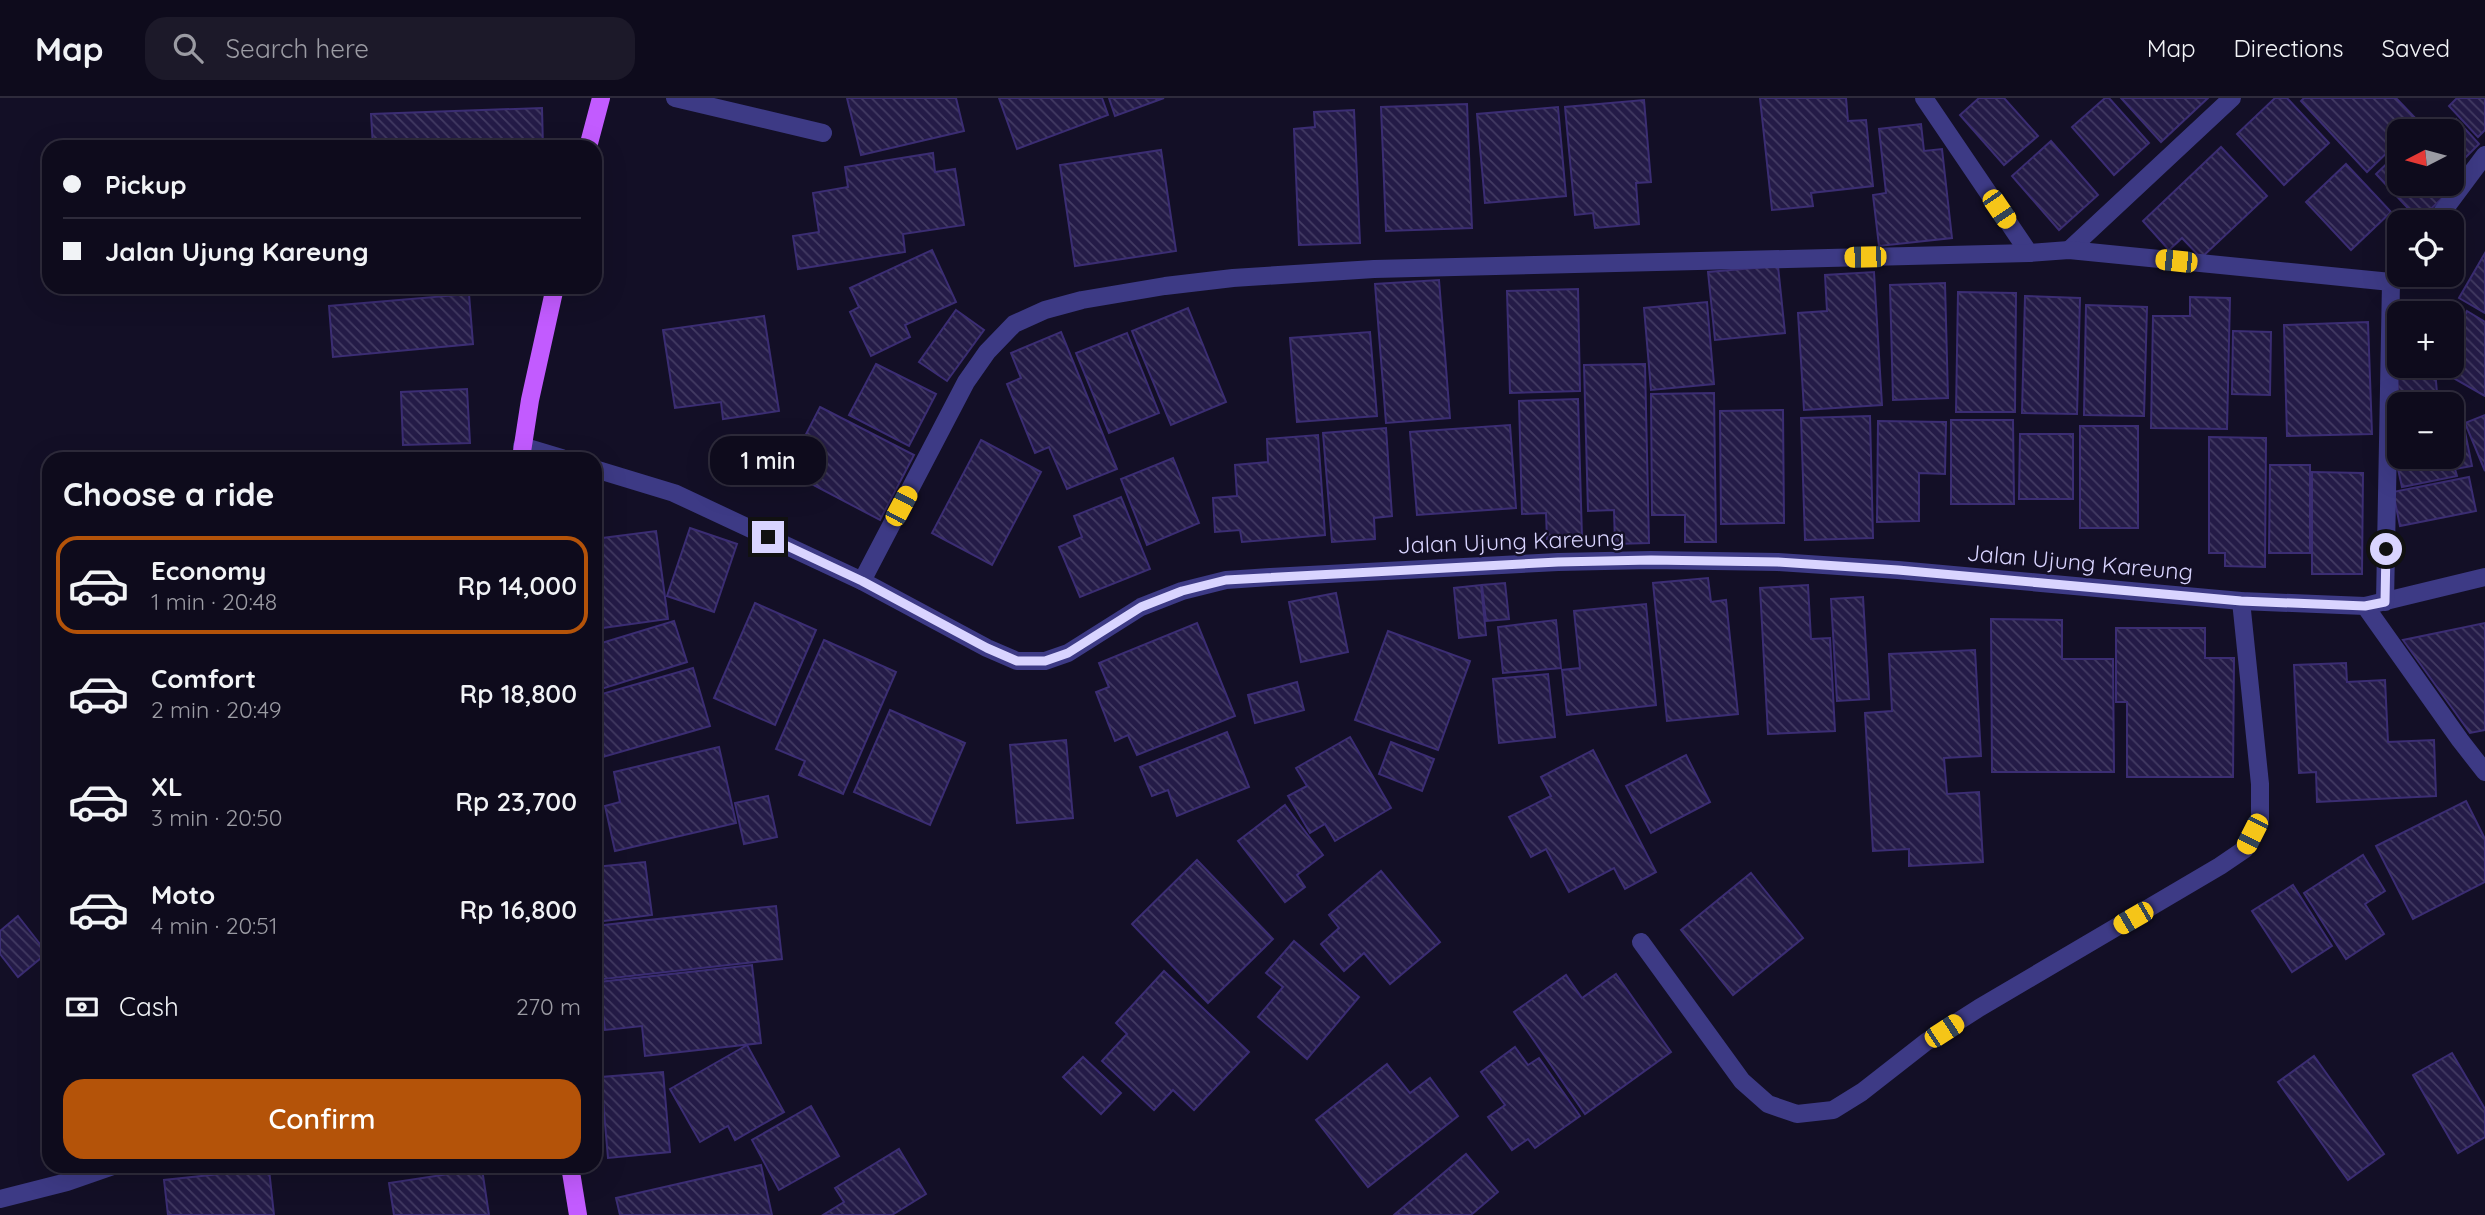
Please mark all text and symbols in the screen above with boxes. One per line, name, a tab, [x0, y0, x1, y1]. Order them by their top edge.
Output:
search box	[145, 17, 635, 80]
text: Map	[35, 28, 103, 69]
icon: search	[169, 29, 207, 67]
text: Search here	[225, 32, 369, 65]
text: Map	[2147, 33, 2196, 63]
text: Directions	[2234, 33, 2344, 63]
text: Saved	[2382, 33, 2450, 63]
north arrow	[2387, 119, 2464, 196]
map controls	[2387, 119, 2464, 469]
text: Pickup	[105, 168, 187, 201]
car	[1979, 186, 2020, 232]
button: locate	[2387, 210, 2464, 287]
text: Jalan Ujung Kareung	[105, 235, 369, 268]
car	[1844, 246, 1887, 268]
car	[2155, 248, 2198, 274]
button: +	[2387, 301, 2464, 378]
button: −	[2387, 392, 2464, 469]
callout: 1 min	[710, 436, 826, 484]
text: 1 min	[740, 446, 796, 475]
text: Choose a ride	[63, 474, 275, 514]
car	[882, 483, 921, 529]
route end	[752, 521, 784, 553]
street label: Jalan Ujung Kareung	[1397, 523, 1625, 559]
route start	[2370, 533, 2402, 565]
street label: Jalan Ujung Kareung	[1966, 538, 2194, 586]
icon: car	[67, 554, 130, 617]
text: Economy	[151, 554, 266, 587]
text: Rp 14,000	[457, 569, 577, 602]
text: 1 min · 20:48	[151, 587, 277, 616]
icon: car	[67, 662, 130, 725]
text: Comfort	[151, 662, 256, 695]
text: Rp 18,800	[460, 677, 577, 710]
text: 2 min · 20:49	[151, 695, 281, 724]
icon: car	[67, 770, 130, 833]
text: XL	[151, 770, 183, 803]
text: Rp 23,700	[455, 785, 577, 818]
text: 3 min · 20:50	[151, 803, 283, 832]
car	[2234, 811, 2271, 857]
icon: car	[67, 878, 130, 941]
text: Moto	[151, 878, 215, 911]
text: Rp 16,800	[459, 893, 577, 926]
car	[2110, 898, 2157, 938]
text: 4 min · 20:51	[151, 911, 277, 940]
icon: cash	[63, 988, 101, 1026]
text: Cash	[119, 990, 179, 1023]
text: 270 m	[516, 992, 581, 1021]
car	[1921, 1011, 1968, 1051]
button: Confirm	[63, 1079, 581, 1159]

